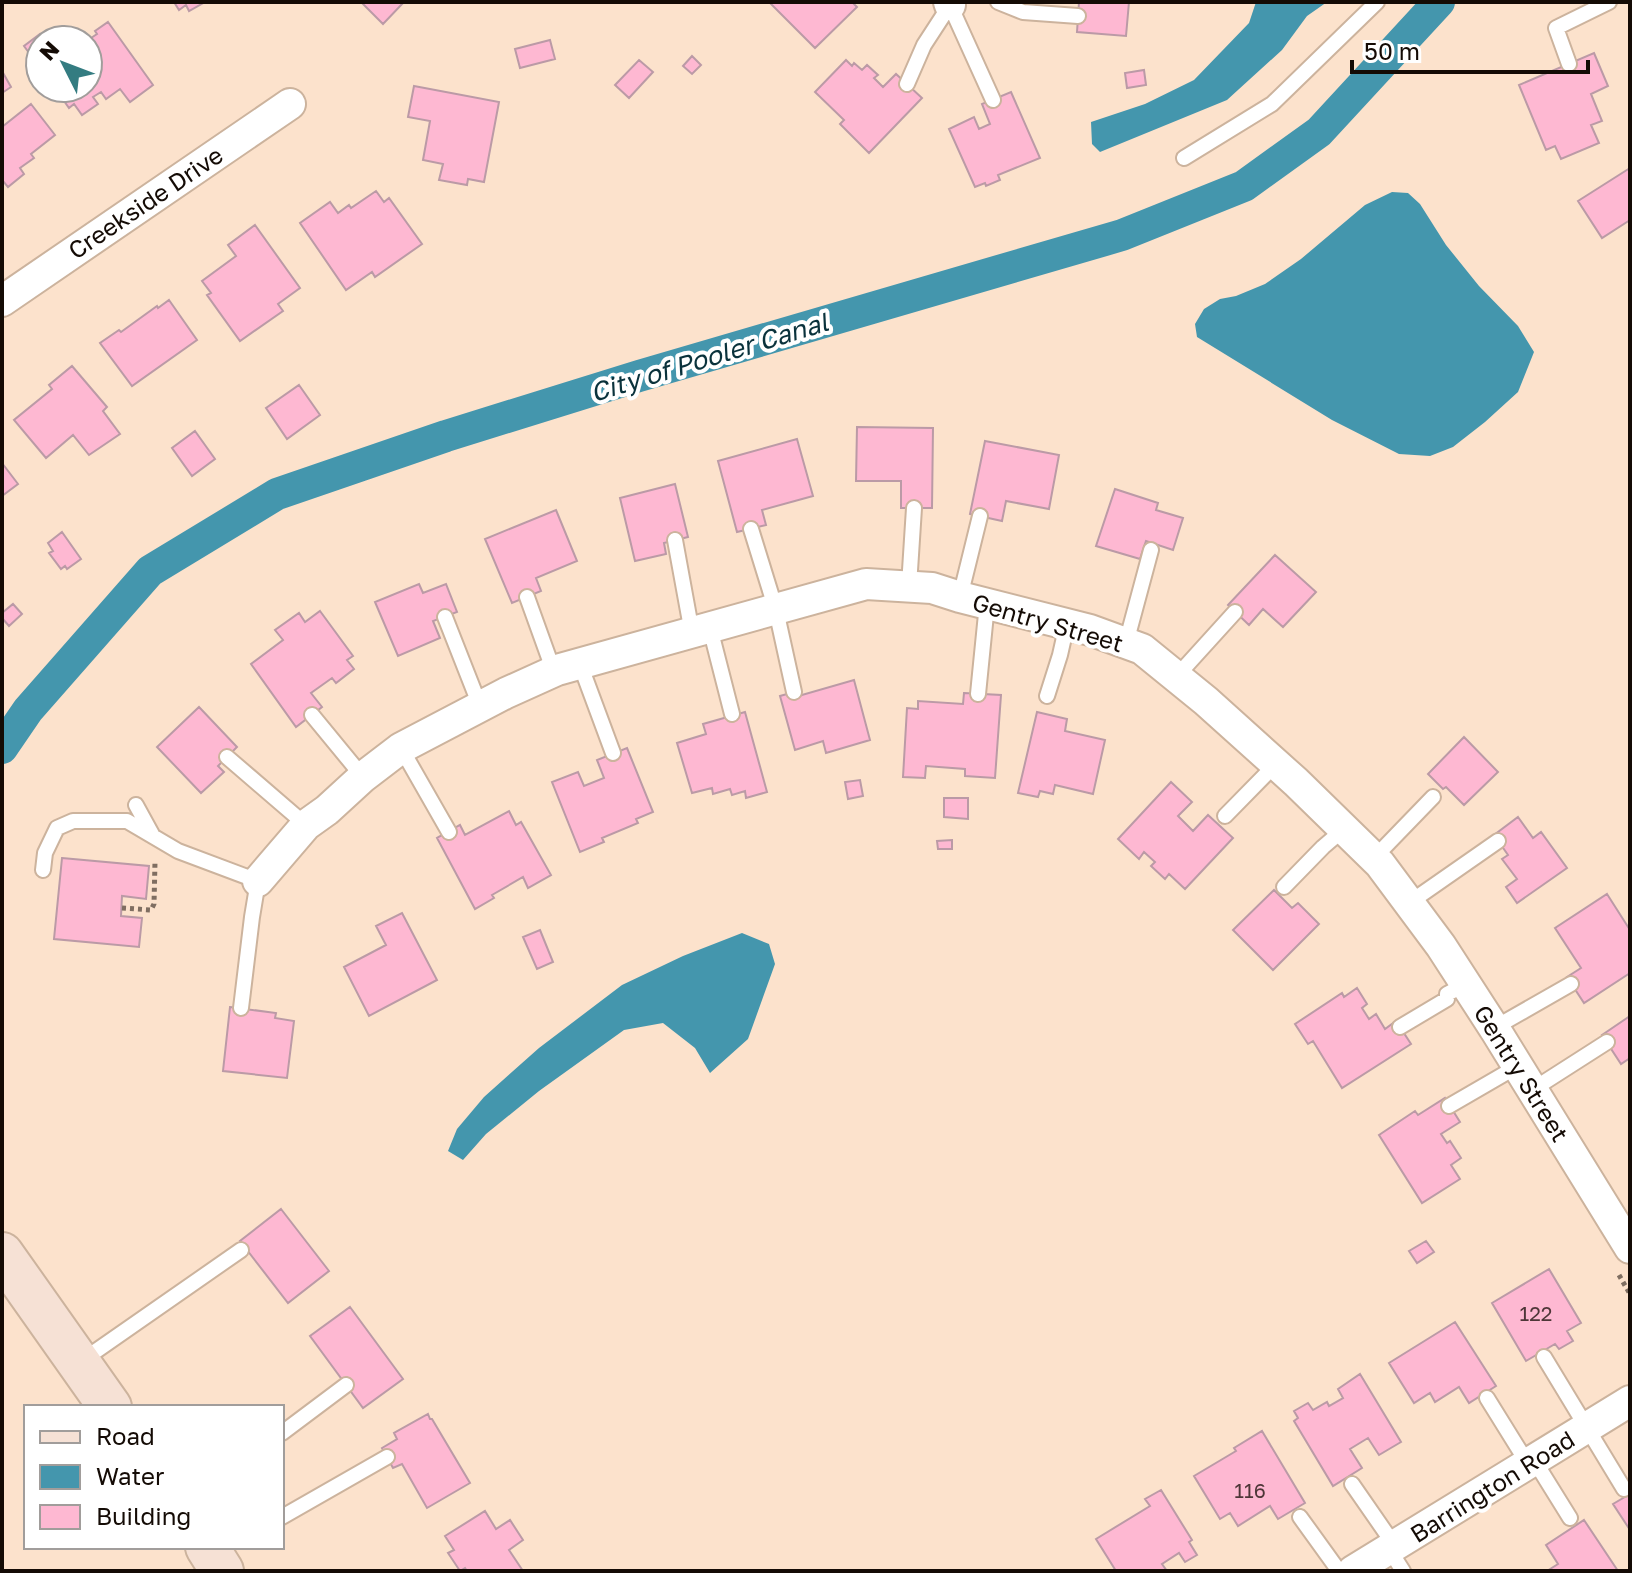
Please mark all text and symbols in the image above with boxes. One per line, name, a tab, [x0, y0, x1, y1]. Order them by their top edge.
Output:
north arrow	[24, 24, 104, 104]
scale bar	[1352, 24, 1588, 74]
text: N	[33, 35, 64, 66]
text: 50 m	[1364, 36, 1420, 65]
street label: Creekside Drive	[62, 140, 228, 264]
water label: City of Pooler Canal	[586, 306, 833, 408]
street label: Gentry Street	[969, 587, 1127, 657]
street label: Gentry Street	[1468, 999, 1576, 1147]
house number: 122	[1520, 1301, 1552, 1325]
legend	[24, 1405, 284, 1549]
text: Road	[96, 1421, 155, 1450]
street label: Barrington Road	[1405, 1424, 1579, 1548]
text: Water	[96, 1461, 164, 1490]
house number: 116	[1234, 1478, 1266, 1502]
text: Building	[96, 1501, 191, 1530]

